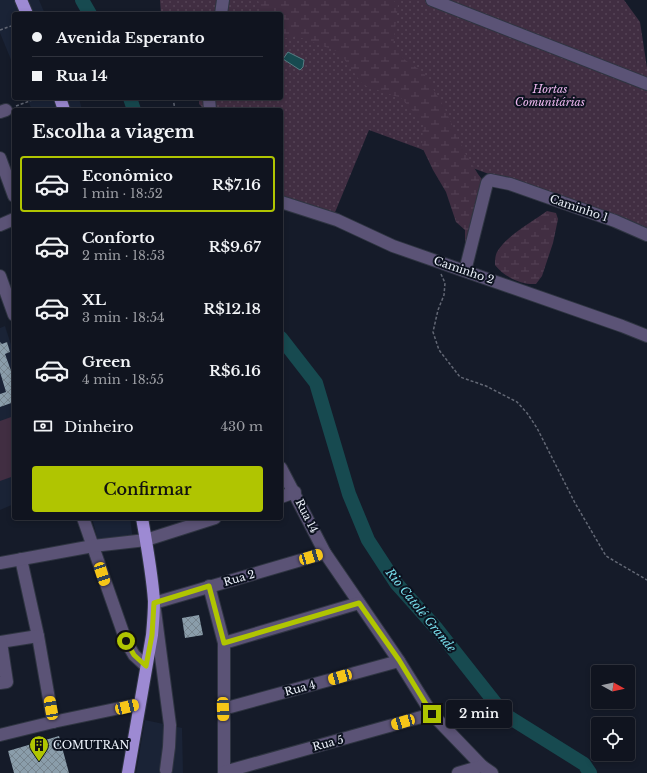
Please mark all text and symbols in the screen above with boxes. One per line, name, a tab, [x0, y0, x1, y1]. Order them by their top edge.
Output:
text: Avenida Esperanto	[56, 28, 205, 47]
text: Rua 14	[56, 66, 108, 85]
park label: Hortas Comunitárias	[515, 82, 585, 109]
text: Escolha a viagem	[32, 121, 195, 143]
icon: car	[34, 166, 70, 202]
text: Econômico	[82, 166, 173, 185]
text: R$7.16	[212, 175, 261, 194]
text: 1 min · 18:52	[82, 185, 163, 202]
street label: Caminho 1	[548, 191, 610, 225]
icon: car	[34, 228, 70, 264]
text: Conforto	[82, 228, 155, 247]
text: R$9.67	[208, 237, 261, 256]
text: 2 min · 18:53	[82, 247, 165, 264]
street label: Caminho 2	[432, 253, 496, 287]
icon: car	[34, 290, 70, 326]
text: XL	[82, 290, 106, 309]
text: R$12.18	[203, 299, 261, 318]
text: 3 min · 18:54	[82, 309, 165, 326]
icon: car	[34, 352, 70, 388]
text: Green	[82, 352, 131, 371]
text: R$6.16	[209, 361, 261, 380]
text: 4 min · 18:55	[82, 371, 164, 388]
icon: cash	[32, 415, 54, 437]
text: Dinheiro	[64, 417, 134, 436]
text: 430 m	[220, 418, 263, 435]
button: Confirmar	[32, 466, 263, 512]
street label: Rua 14	[292, 497, 322, 535]
car	[298, 548, 324, 566]
car	[93, 561, 111, 587]
water label: Rio Catolé Grande	[382, 564, 460, 655]
street label: Rua 2	[222, 567, 256, 589]
route start	[117, 632, 135, 650]
north arrow	[591, 665, 635, 709]
map controls	[591, 665, 635, 761]
car	[327, 668, 353, 686]
street label: Rua 4	[283, 677, 317, 699]
car	[43, 695, 59, 721]
car	[217, 697, 229, 721]
car	[114, 698, 140, 716]
callout: 2 min	[446, 700, 512, 728]
route end	[423, 705, 441, 723]
text: 2 min	[459, 705, 499, 722]
car	[390, 713, 416, 731]
button: locate	[591, 717, 635, 761]
street label: Rua 5	[311, 732, 345, 754]
building icon: COMUTRAN	[28, 734, 50, 762]
place label: COMUTRAN	[53, 738, 130, 752]

